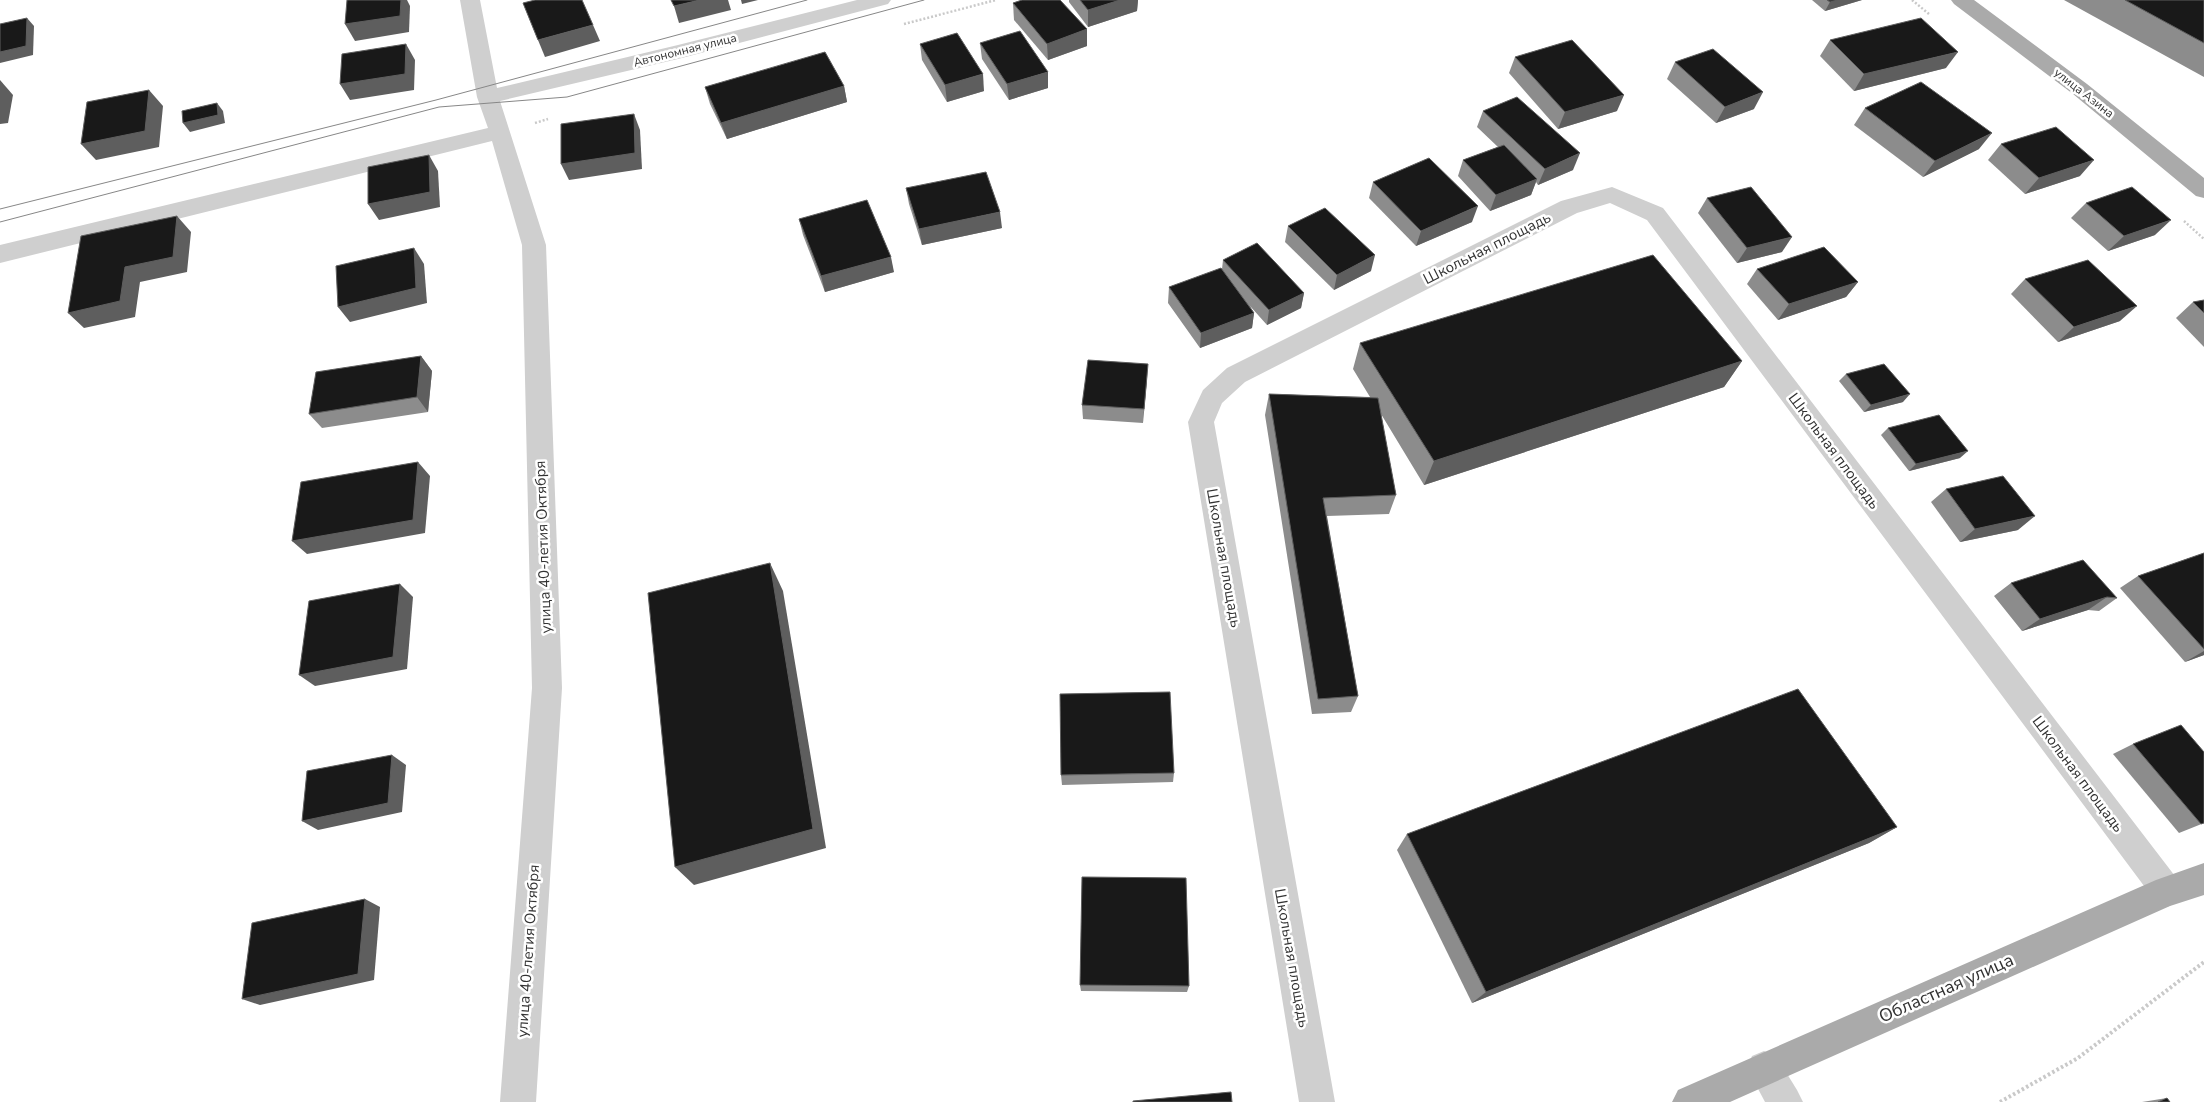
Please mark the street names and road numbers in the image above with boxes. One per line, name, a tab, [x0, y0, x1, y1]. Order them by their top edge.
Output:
street label: Автономная улица	[632, 29, 738, 71]
street label: улица Азина	[2051, 65, 2117, 121]
street label: Школьная площадь	[1420, 207, 1554, 289]
street label: Школьная площадь	[1784, 389, 1884, 513]
street label: улица 40-летия Октября	[530, 460, 556, 634]
street label: Школьная площадь	[1202, 487, 1246, 629]
street label: Школьная площадь	[2028, 712, 2128, 836]
street label: улица 40-летия Октября	[512, 864, 544, 1038]
street label: Школьная площадь	[1270, 887, 1314, 1029]
street label: Областная улица	[1875, 948, 2017, 1028]

